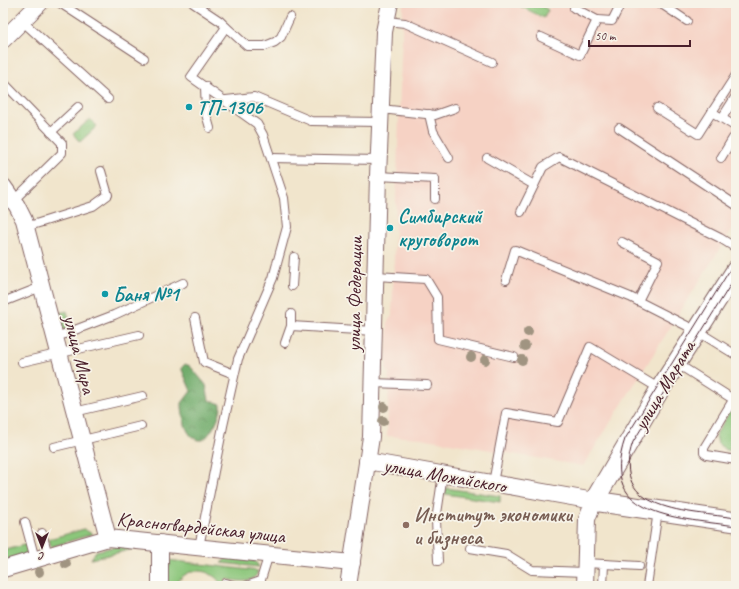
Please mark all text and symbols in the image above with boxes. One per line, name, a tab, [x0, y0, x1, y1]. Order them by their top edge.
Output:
scale bar	[589, 22, 690, 48]
text: 50 m	[595, 28, 617, 44]
place label: ТП-1306	[197, 95, 264, 120]
marker: ТП-1306	[184, 102, 194, 112]
place label: Симбирский круговорот	[398, 204, 483, 252]
marker: Симбирский круговорот	[385, 223, 395, 233]
street label: улица Федерации	[341, 235, 368, 353]
place label: Баня №1	[113, 282, 181, 307]
marker: Баня №1	[100, 289, 110, 299]
street label: улица Мира	[57, 311, 102, 398]
street label: улица Марата	[627, 334, 702, 436]
street label: улица Можайского	[381, 452, 510, 499]
place label: Институт экономики и бизнеса	[414, 502, 573, 551]
street label: Красногвардейская улица	[116, 506, 288, 549]
marker: Институт экономики и бизнеса	[401, 520, 411, 530]
north arrow	[22, 527, 62, 567]
text: С	[38, 550, 45, 564]

